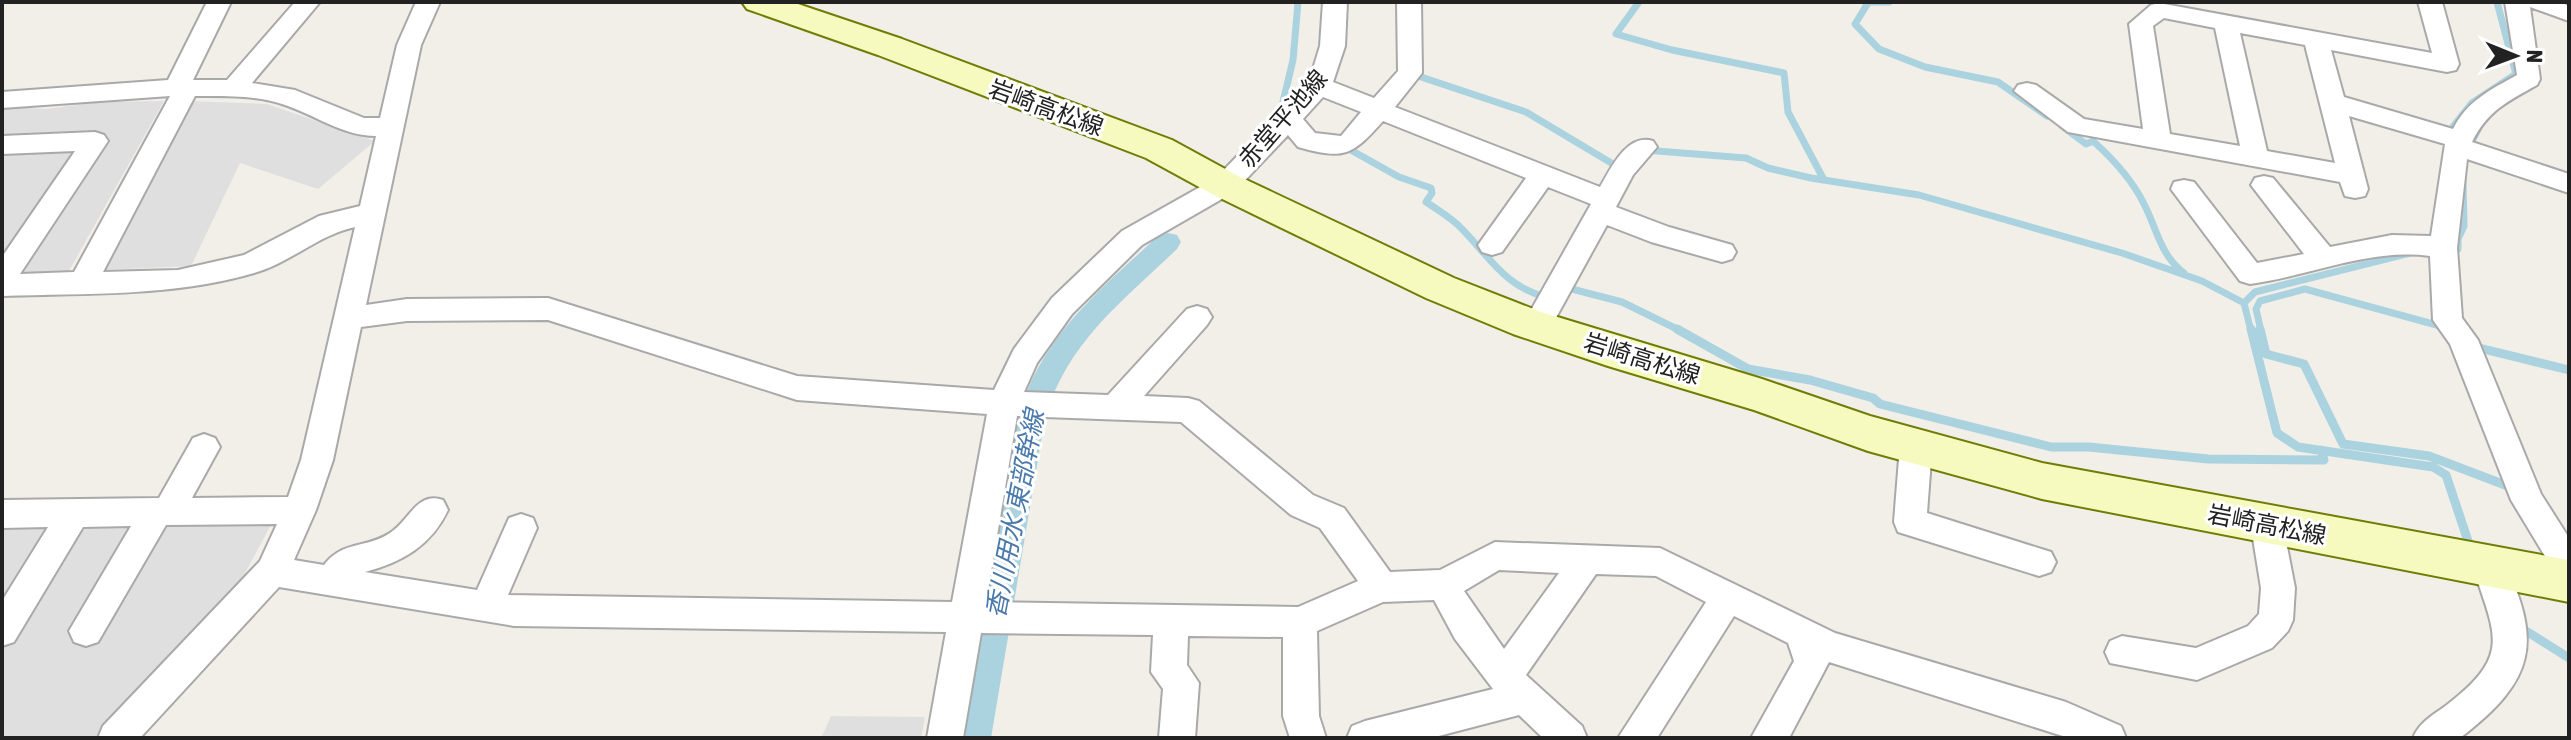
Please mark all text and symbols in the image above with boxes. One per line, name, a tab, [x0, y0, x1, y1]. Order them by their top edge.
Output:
north arrow	[2475, 16, 2555, 96]
text: N	[2522, 50, 2548, 63]
street label: 赤堂平池線	[1233, 65, 1332, 173]
street label: 岩崎高松線	[985, 74, 1107, 141]
street label: 岩崎高松線	[1581, 328, 1703, 389]
water label: 香川用水 東部幹線	[980, 404, 1050, 621]
street label: 岩崎高松線	[2206, 500, 2329, 549]

